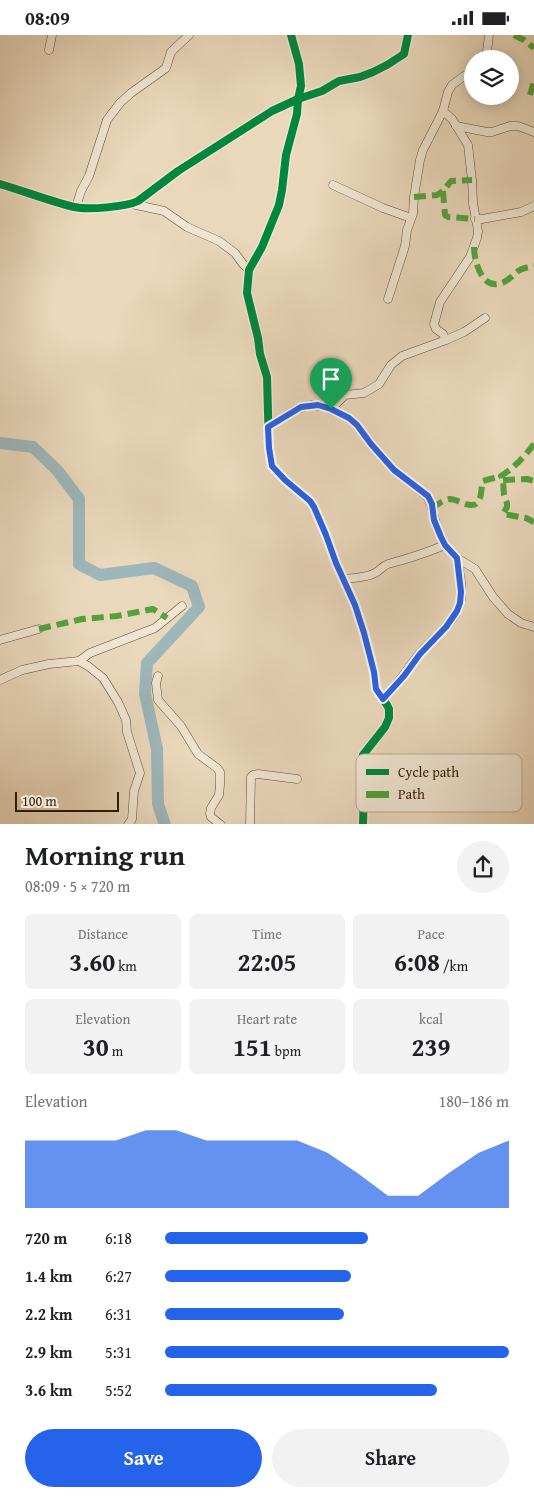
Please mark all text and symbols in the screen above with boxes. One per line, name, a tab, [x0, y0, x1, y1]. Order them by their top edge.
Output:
text: 08:09	[25, 4, 70, 32]
map controls	[464, 50, 519, 105]
button: layers	[464, 50, 519, 105]
pin	[310, 358, 352, 409]
icon: arrive	[317, 365, 345, 393]
legend	[356, 754, 522, 812]
text: Cycle path	[398, 762, 459, 782]
text: Path	[398, 784, 425, 804]
scale bar	[15, 789, 119, 813]
text: 100 m	[22, 791, 57, 811]
text: Morning run	[25, 834, 185, 875]
button: share	[457, 841, 509, 893]
text: 08:09 · 5 × 720 m	[25, 874, 130, 898]
text: Distance	[78, 924, 128, 944]
text: Time	[252, 924, 282, 944]
text: Pace	[418, 924, 444, 944]
text: 3.60	[69, 944, 115, 980]
text: 22:05	[238, 944, 296, 980]
text: 6:08	[394, 944, 440, 980]
text: km	[115, 956, 137, 976]
text: /km	[440, 956, 468, 976]
text: Elevation	[76, 1009, 130, 1029]
text: Heart rate	[237, 1009, 297, 1029]
text: kcal	[419, 1009, 443, 1029]
text: 30	[83, 1029, 109, 1065]
text: 151	[233, 1029, 272, 1065]
text: 239	[412, 1029, 450, 1065]
text: m	[109, 1041, 123, 1061]
text: bpm	[272, 1041, 301, 1061]
text: Elevation	[25, 1089, 88, 1113]
text: 180–186 m	[439, 1089, 509, 1113]
text: 720 m	[25, 1226, 67, 1250]
text: 6:18	[105, 1226, 132, 1250]
text: 1.4 km	[25, 1264, 72, 1288]
text: 6:27	[105, 1264, 132, 1288]
text: 2.2 km	[25, 1302, 72, 1326]
text: 6:31	[105, 1302, 132, 1326]
text: 2.9 km	[25, 1340, 72, 1364]
text: 5:31	[105, 1340, 132, 1364]
text: 3.6 km	[25, 1378, 72, 1402]
text: 5:52	[105, 1378, 132, 1402]
button: Save	[25, 1429, 262, 1487]
button: Share	[272, 1429, 509, 1487]

